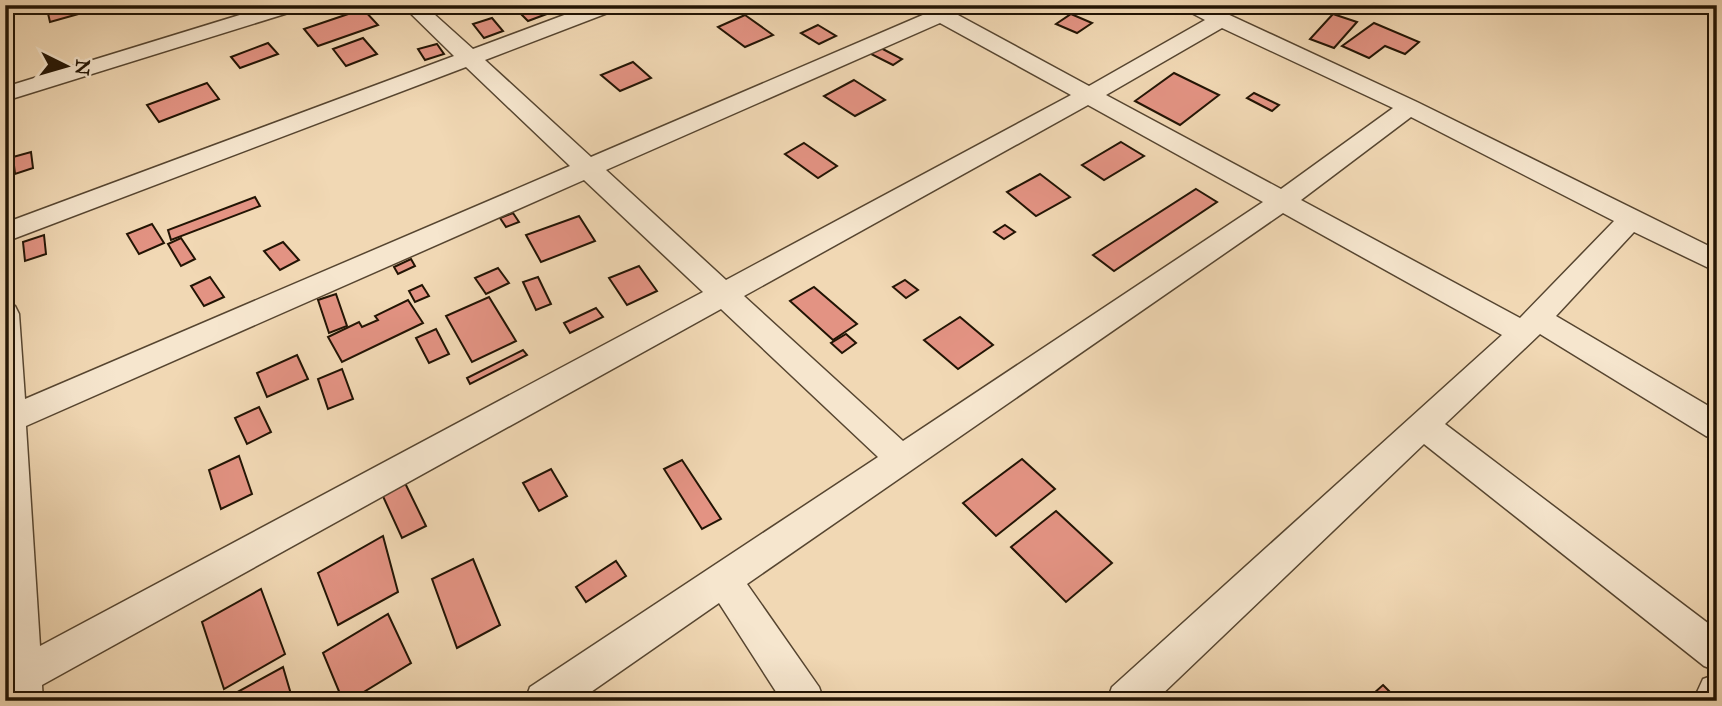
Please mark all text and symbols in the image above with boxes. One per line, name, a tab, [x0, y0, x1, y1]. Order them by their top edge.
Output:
north arrow	[32, 32, 102, 102]
text: N	[70, 58, 95, 76]

